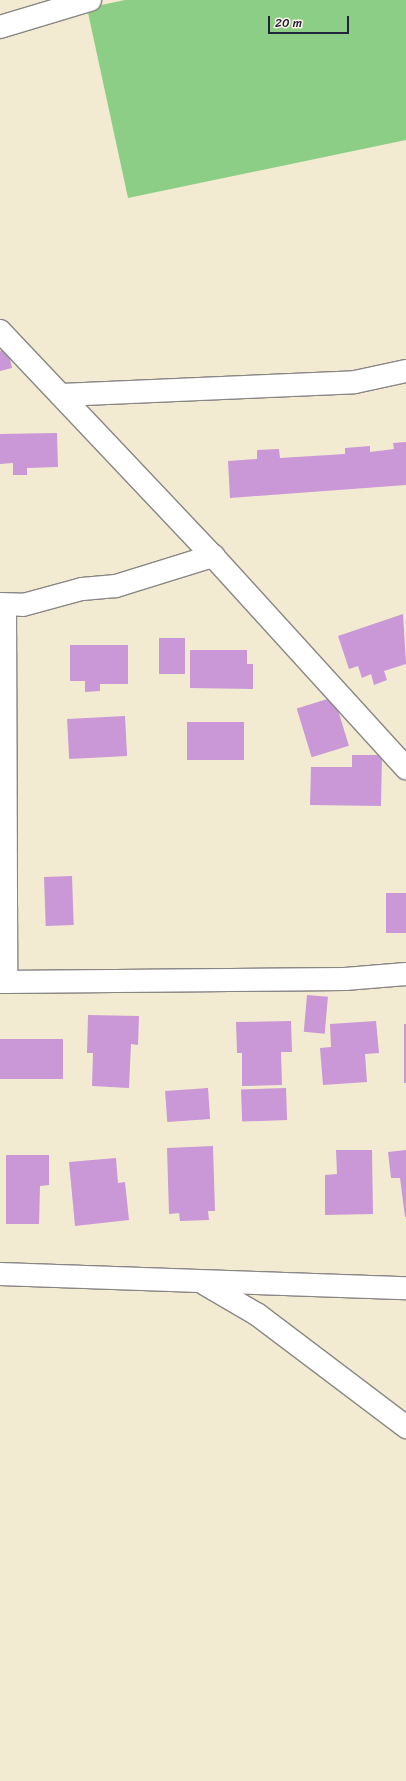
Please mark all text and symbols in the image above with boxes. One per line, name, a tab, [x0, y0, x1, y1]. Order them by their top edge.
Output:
scale bar	[270, 8, 351, 34]
text: 20 m	[275, 12, 302, 34]

